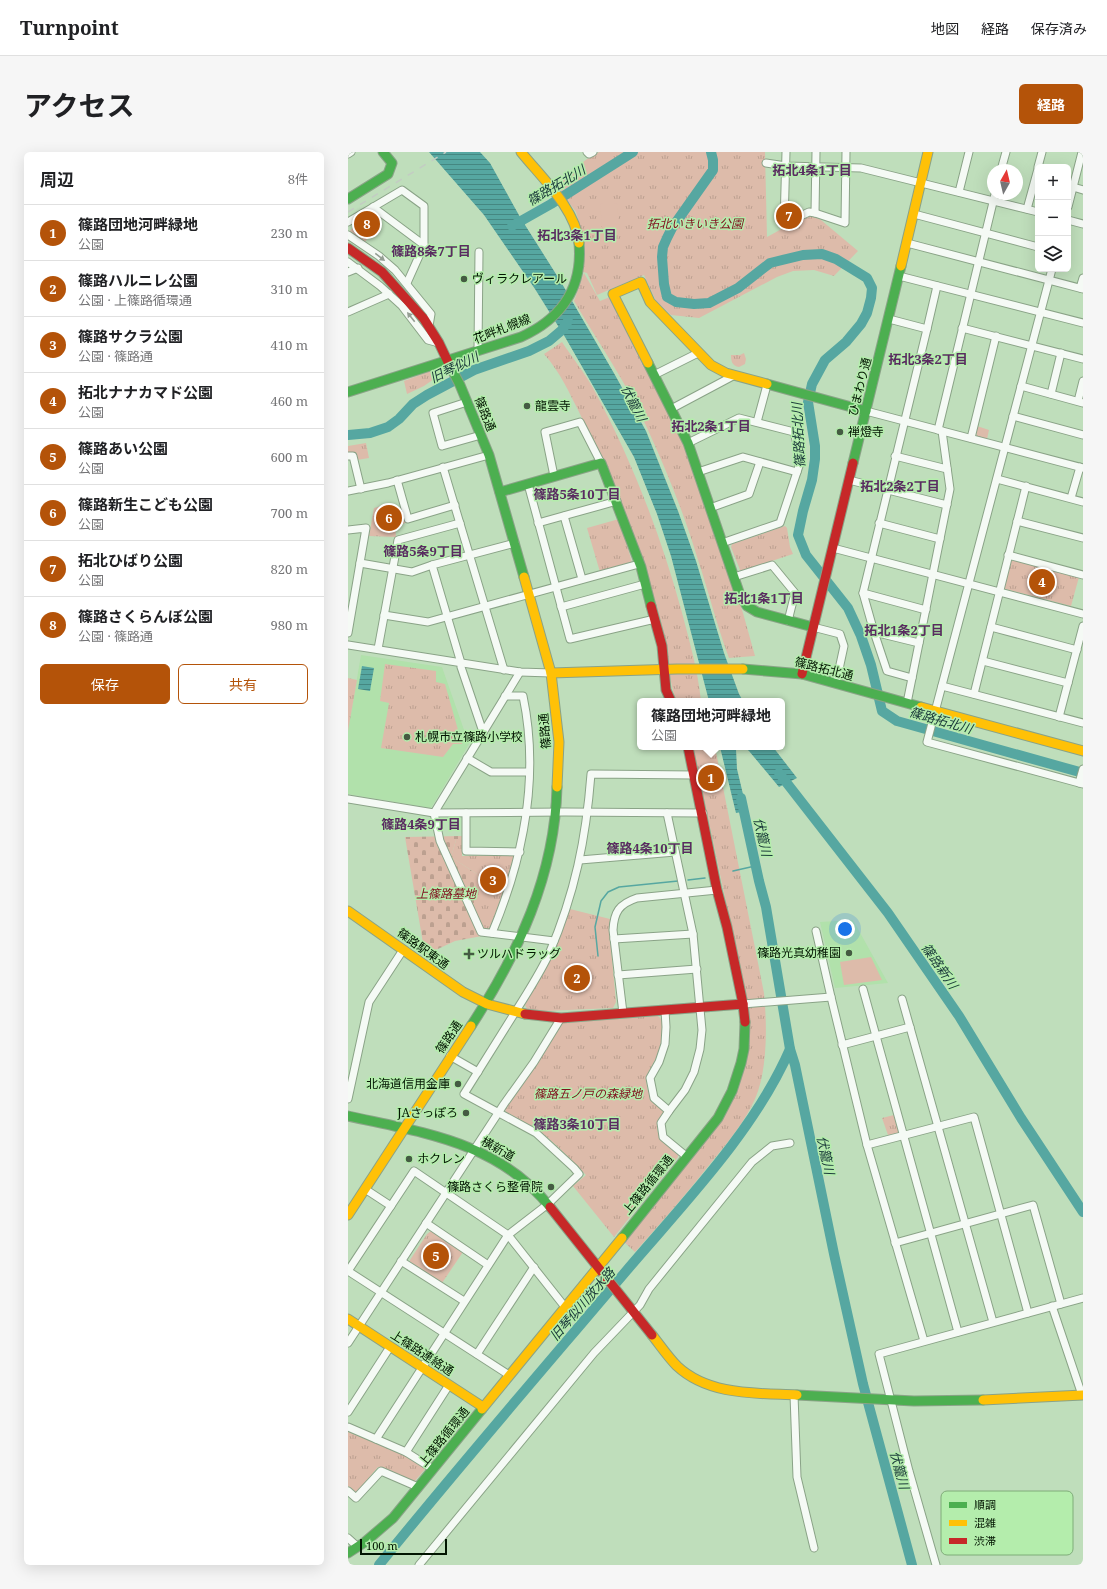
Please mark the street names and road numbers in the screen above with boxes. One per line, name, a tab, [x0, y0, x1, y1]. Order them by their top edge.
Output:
street label: 花畔札幌線	[471, 310, 533, 347]
street label: ひまわり通	[844, 356, 875, 418]
street label: 篠路通	[471, 394, 500, 434]
street label: 篠路拓北通	[793, 653, 855, 684]
street label: 篠路通	[534, 712, 555, 750]
street label: 篠路駅東通	[394, 924, 453, 973]
street label: 篠路通	[431, 1017, 466, 1056]
street label: 横新道	[478, 1132, 518, 1165]
street label: 上篠路循環通	[618, 1151, 677, 1218]
street label: 上篠路連絡通	[387, 1326, 457, 1379]
street label: 上篠路循環通	[414, 1403, 473, 1470]

